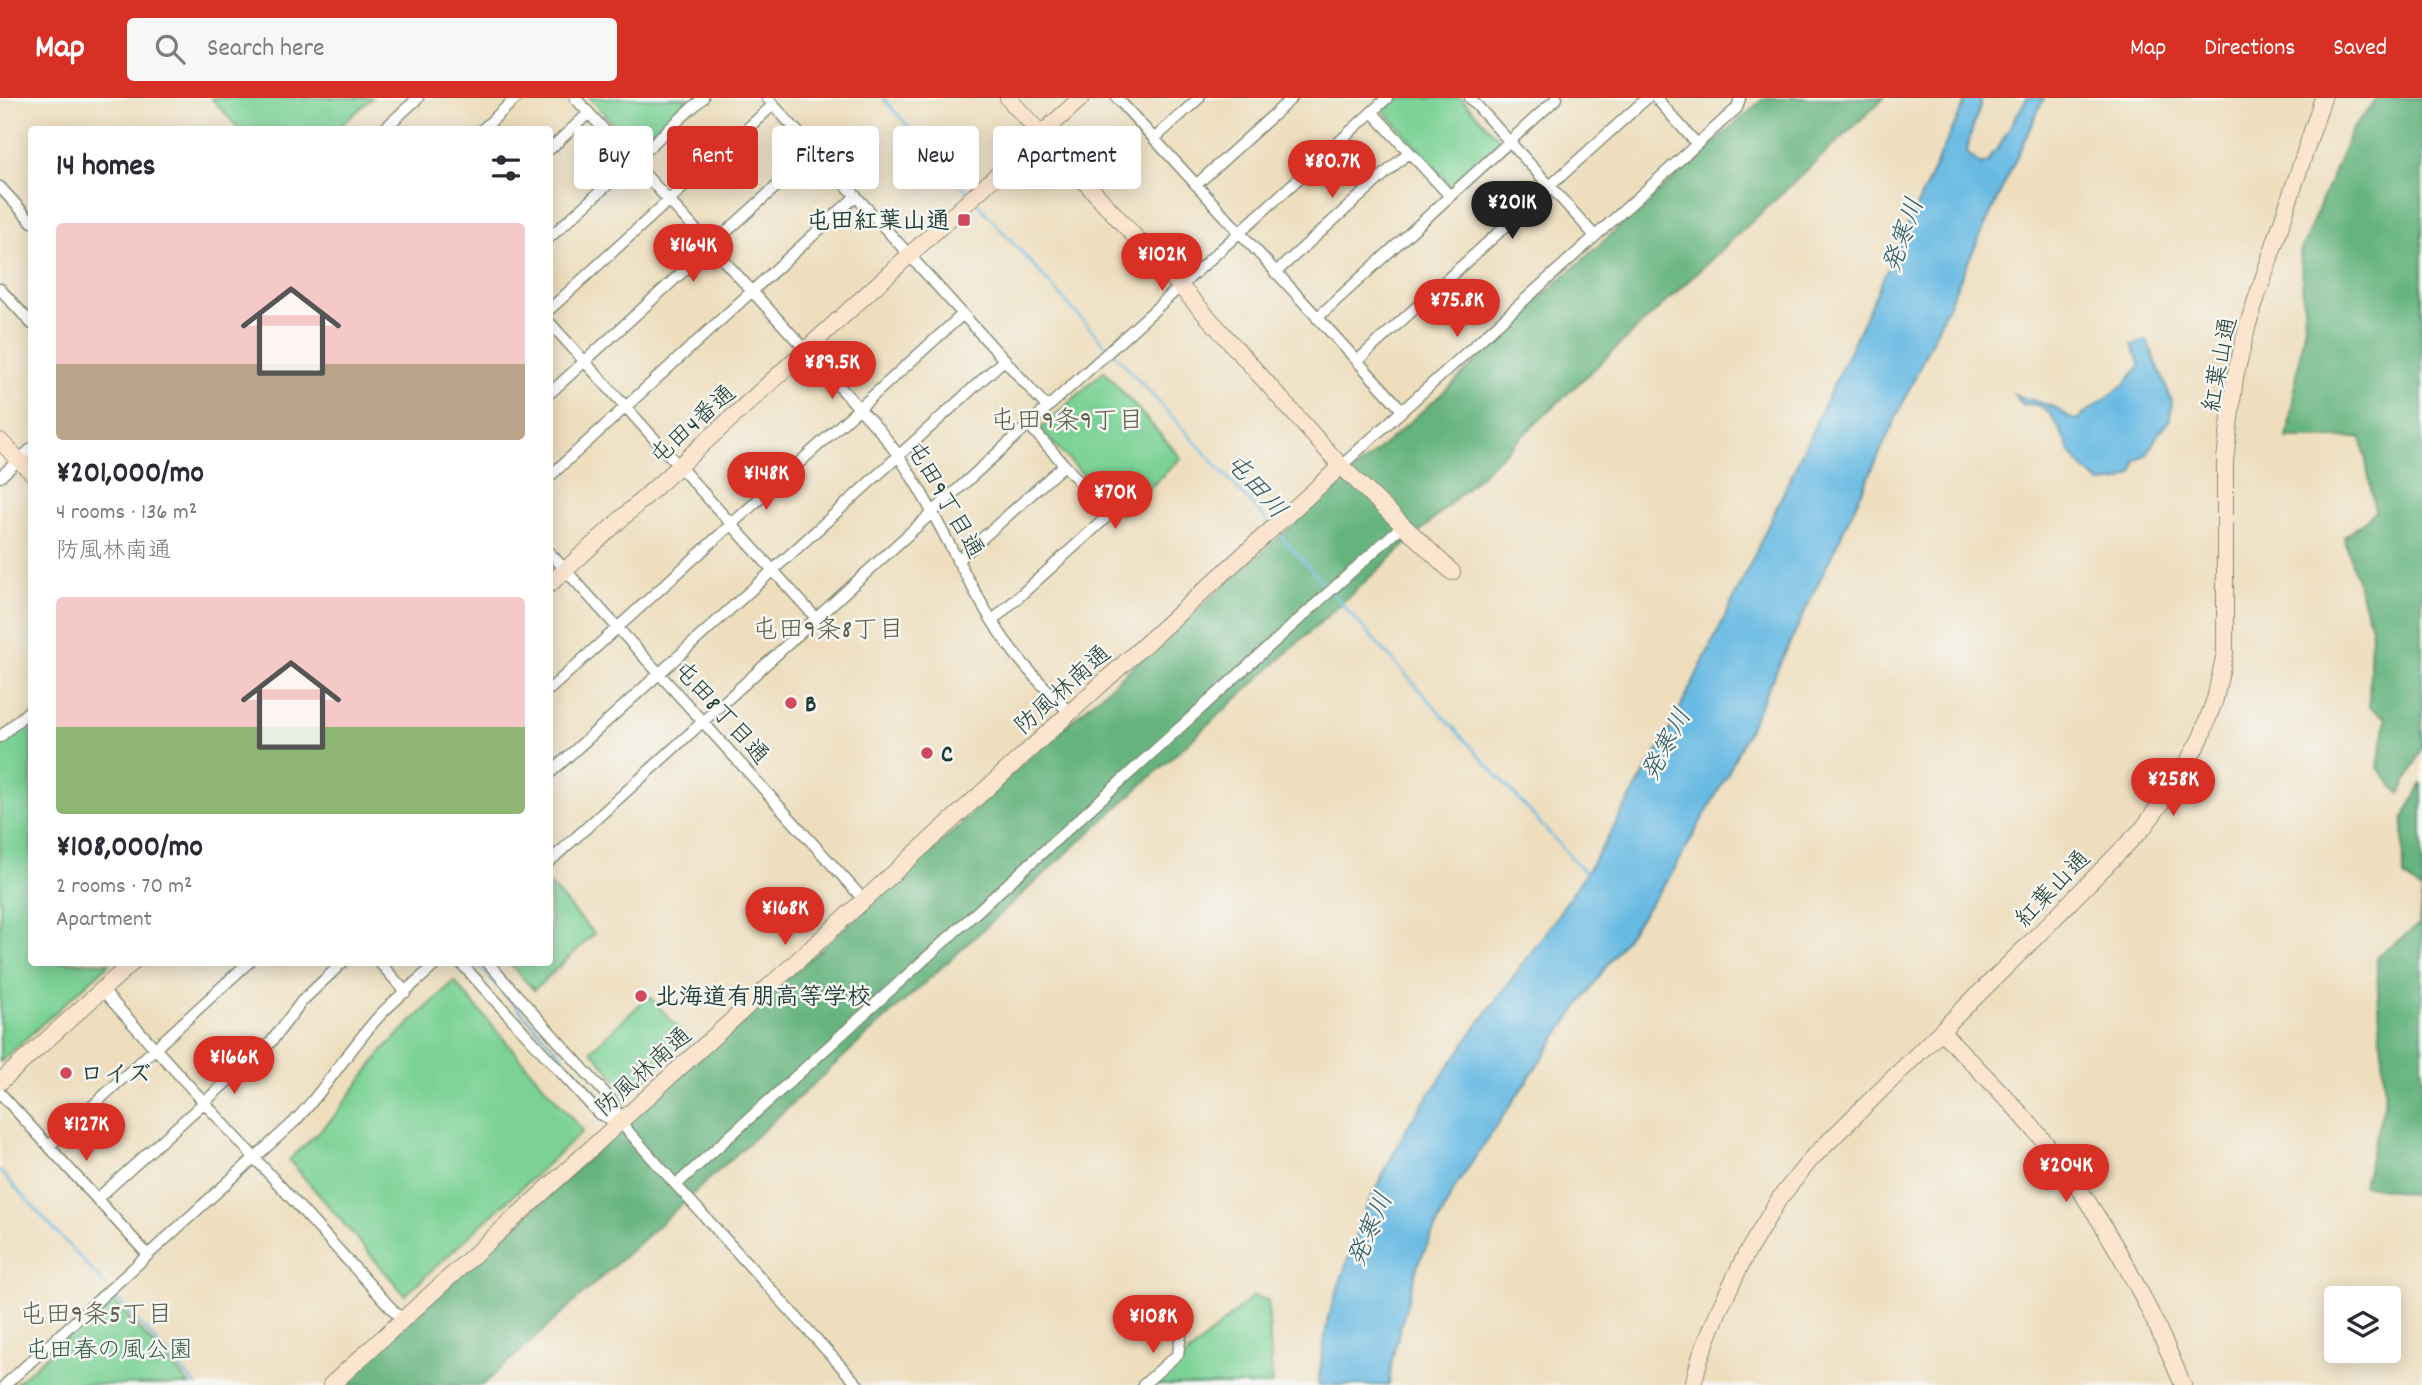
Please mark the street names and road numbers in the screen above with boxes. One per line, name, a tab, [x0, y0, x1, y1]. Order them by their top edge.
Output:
street label: 紅葉山通	[2196, 314, 2248, 415]
street label: 屯田4番通	[643, 378, 745, 474]
street label: 屯田9丁目通	[896, 435, 991, 566]
street label: 防風林南通	[1008, 638, 1120, 744]
street label: 屯田8丁目通	[664, 654, 776, 774]
street label: 紅葉山通	[2009, 844, 2100, 936]
street label: 防風林南通	[589, 1020, 701, 1126]

